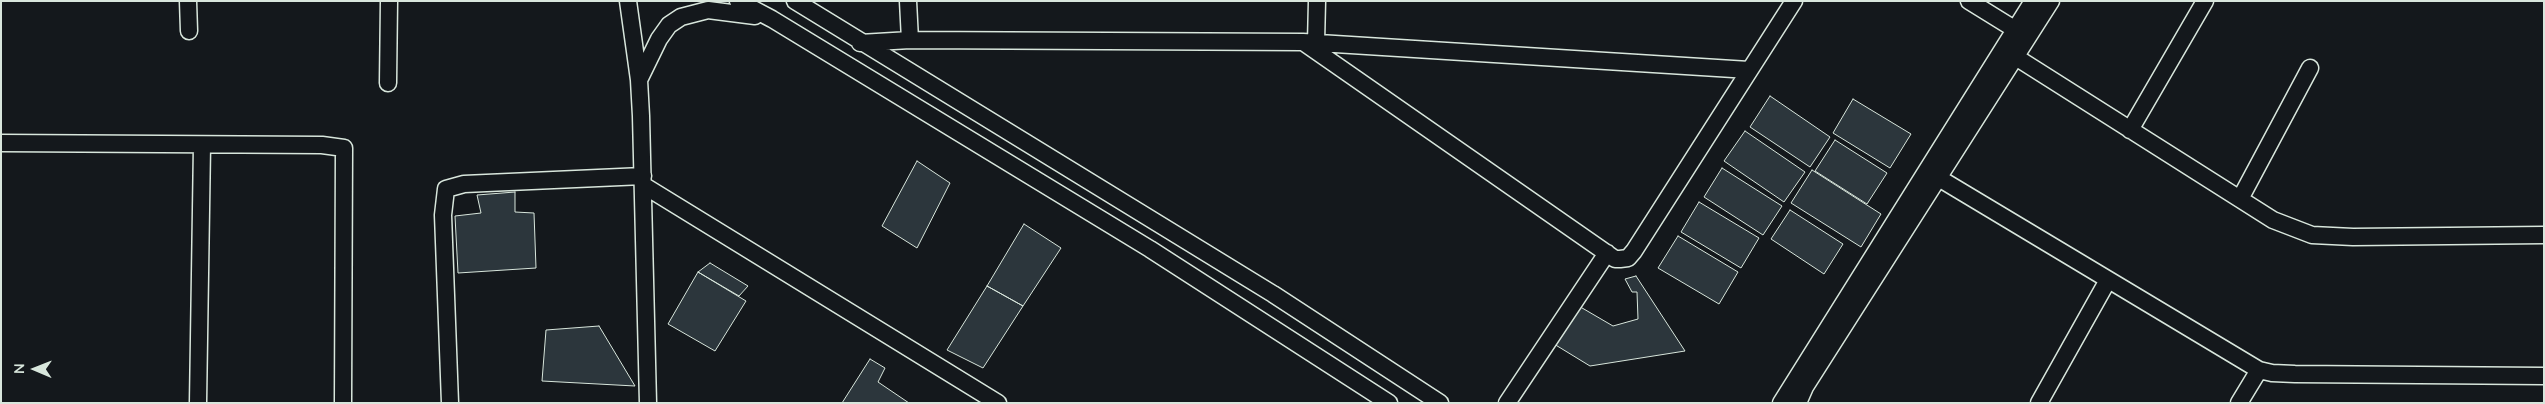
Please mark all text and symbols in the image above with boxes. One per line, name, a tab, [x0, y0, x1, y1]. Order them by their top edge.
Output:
north arrow	[10, 344, 60, 394]
text: N	[10, 363, 29, 374]

